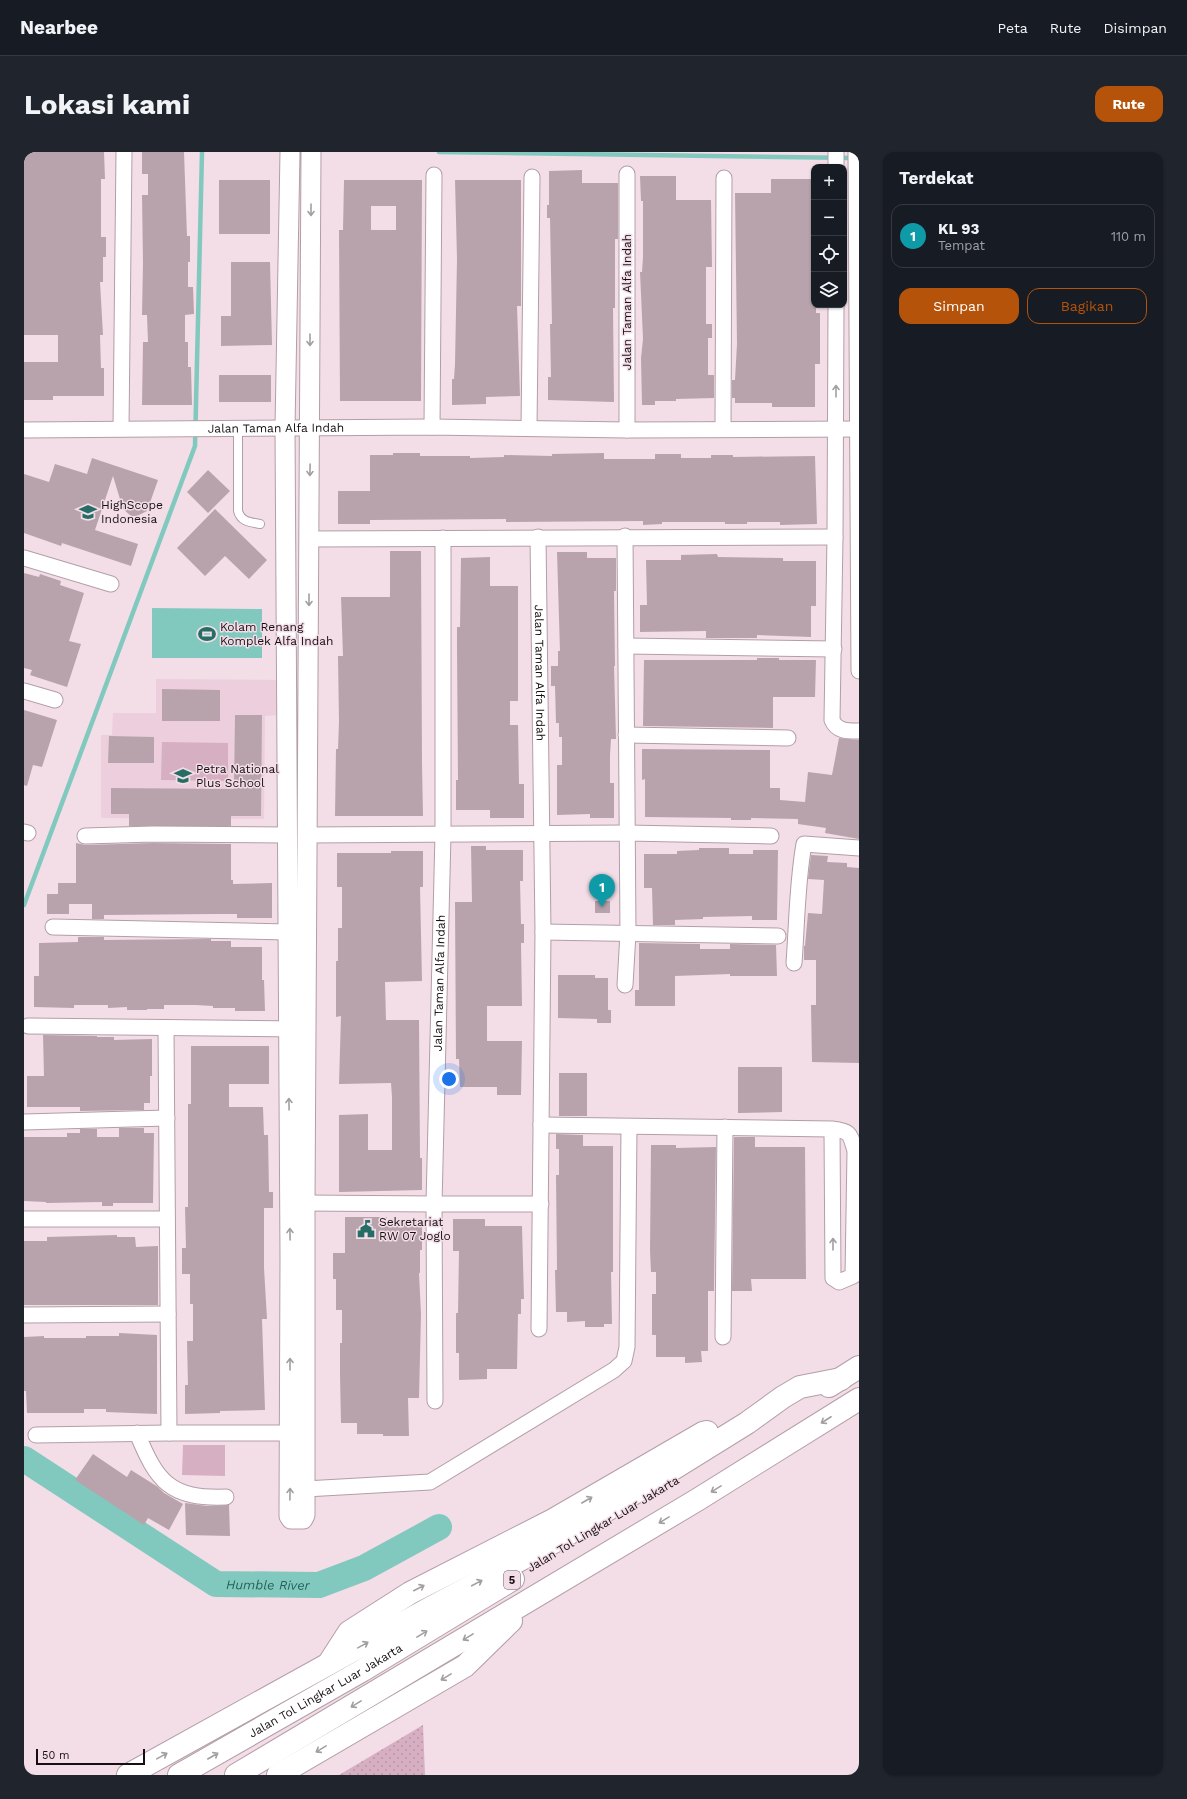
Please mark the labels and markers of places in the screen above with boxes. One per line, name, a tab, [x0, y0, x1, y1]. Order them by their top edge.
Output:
place label: HighScope Indonesia	[101, 498, 163, 526]
school or university icon: HighScope Indonesia	[78, 502, 98, 522]
place label: Kolam Renang Komplek Alfa Indah	[220, 620, 334, 648]
sports icon: Kolam Renang Komplek Alfa Indah	[197, 624, 217, 644]
place label: Petra National Plus School	[196, 762, 279, 790]
school or university icon: Petra National Plus School	[173, 766, 193, 786]
pin: 1	[589, 874, 615, 907]
place label: Sekretariat RW 07 Joglo	[379, 1215, 451, 1243]
public building icon: Sekretariat RW 07 Joglo	[356, 1219, 376, 1239]

